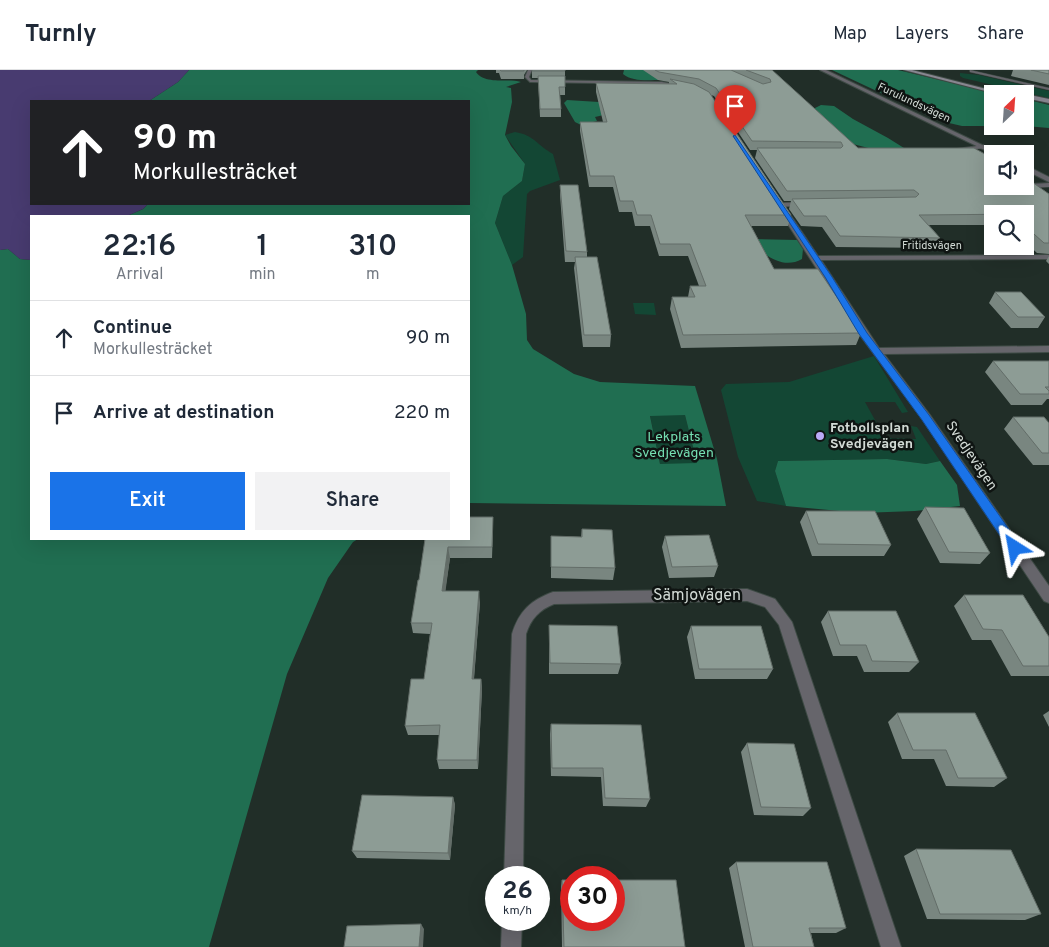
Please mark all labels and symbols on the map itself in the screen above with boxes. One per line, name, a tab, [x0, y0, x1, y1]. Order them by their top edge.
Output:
street label: Furulundsvägen	[875, 80, 953, 126]
pin	[714, 85, 756, 136]
north arrow	[984, 85, 1034, 135]
street label: Fritidsvägen	[902, 239, 962, 253]
street label: Svedjevägen	[942, 418, 1000, 494]
place label: Fotbollsplan Svedjevägen	[830, 420, 913, 453]
park label: Lekplats Svedjevägen	[634, 429, 714, 462]
marker: Fotbollsplan Svedjevägen	[814, 430, 826, 442]
position arrow	[988, 521, 1040, 573]
street label: Sämjovägen	[653, 586, 741, 606]
speed limit sign: 30	[560, 866, 625, 931]

